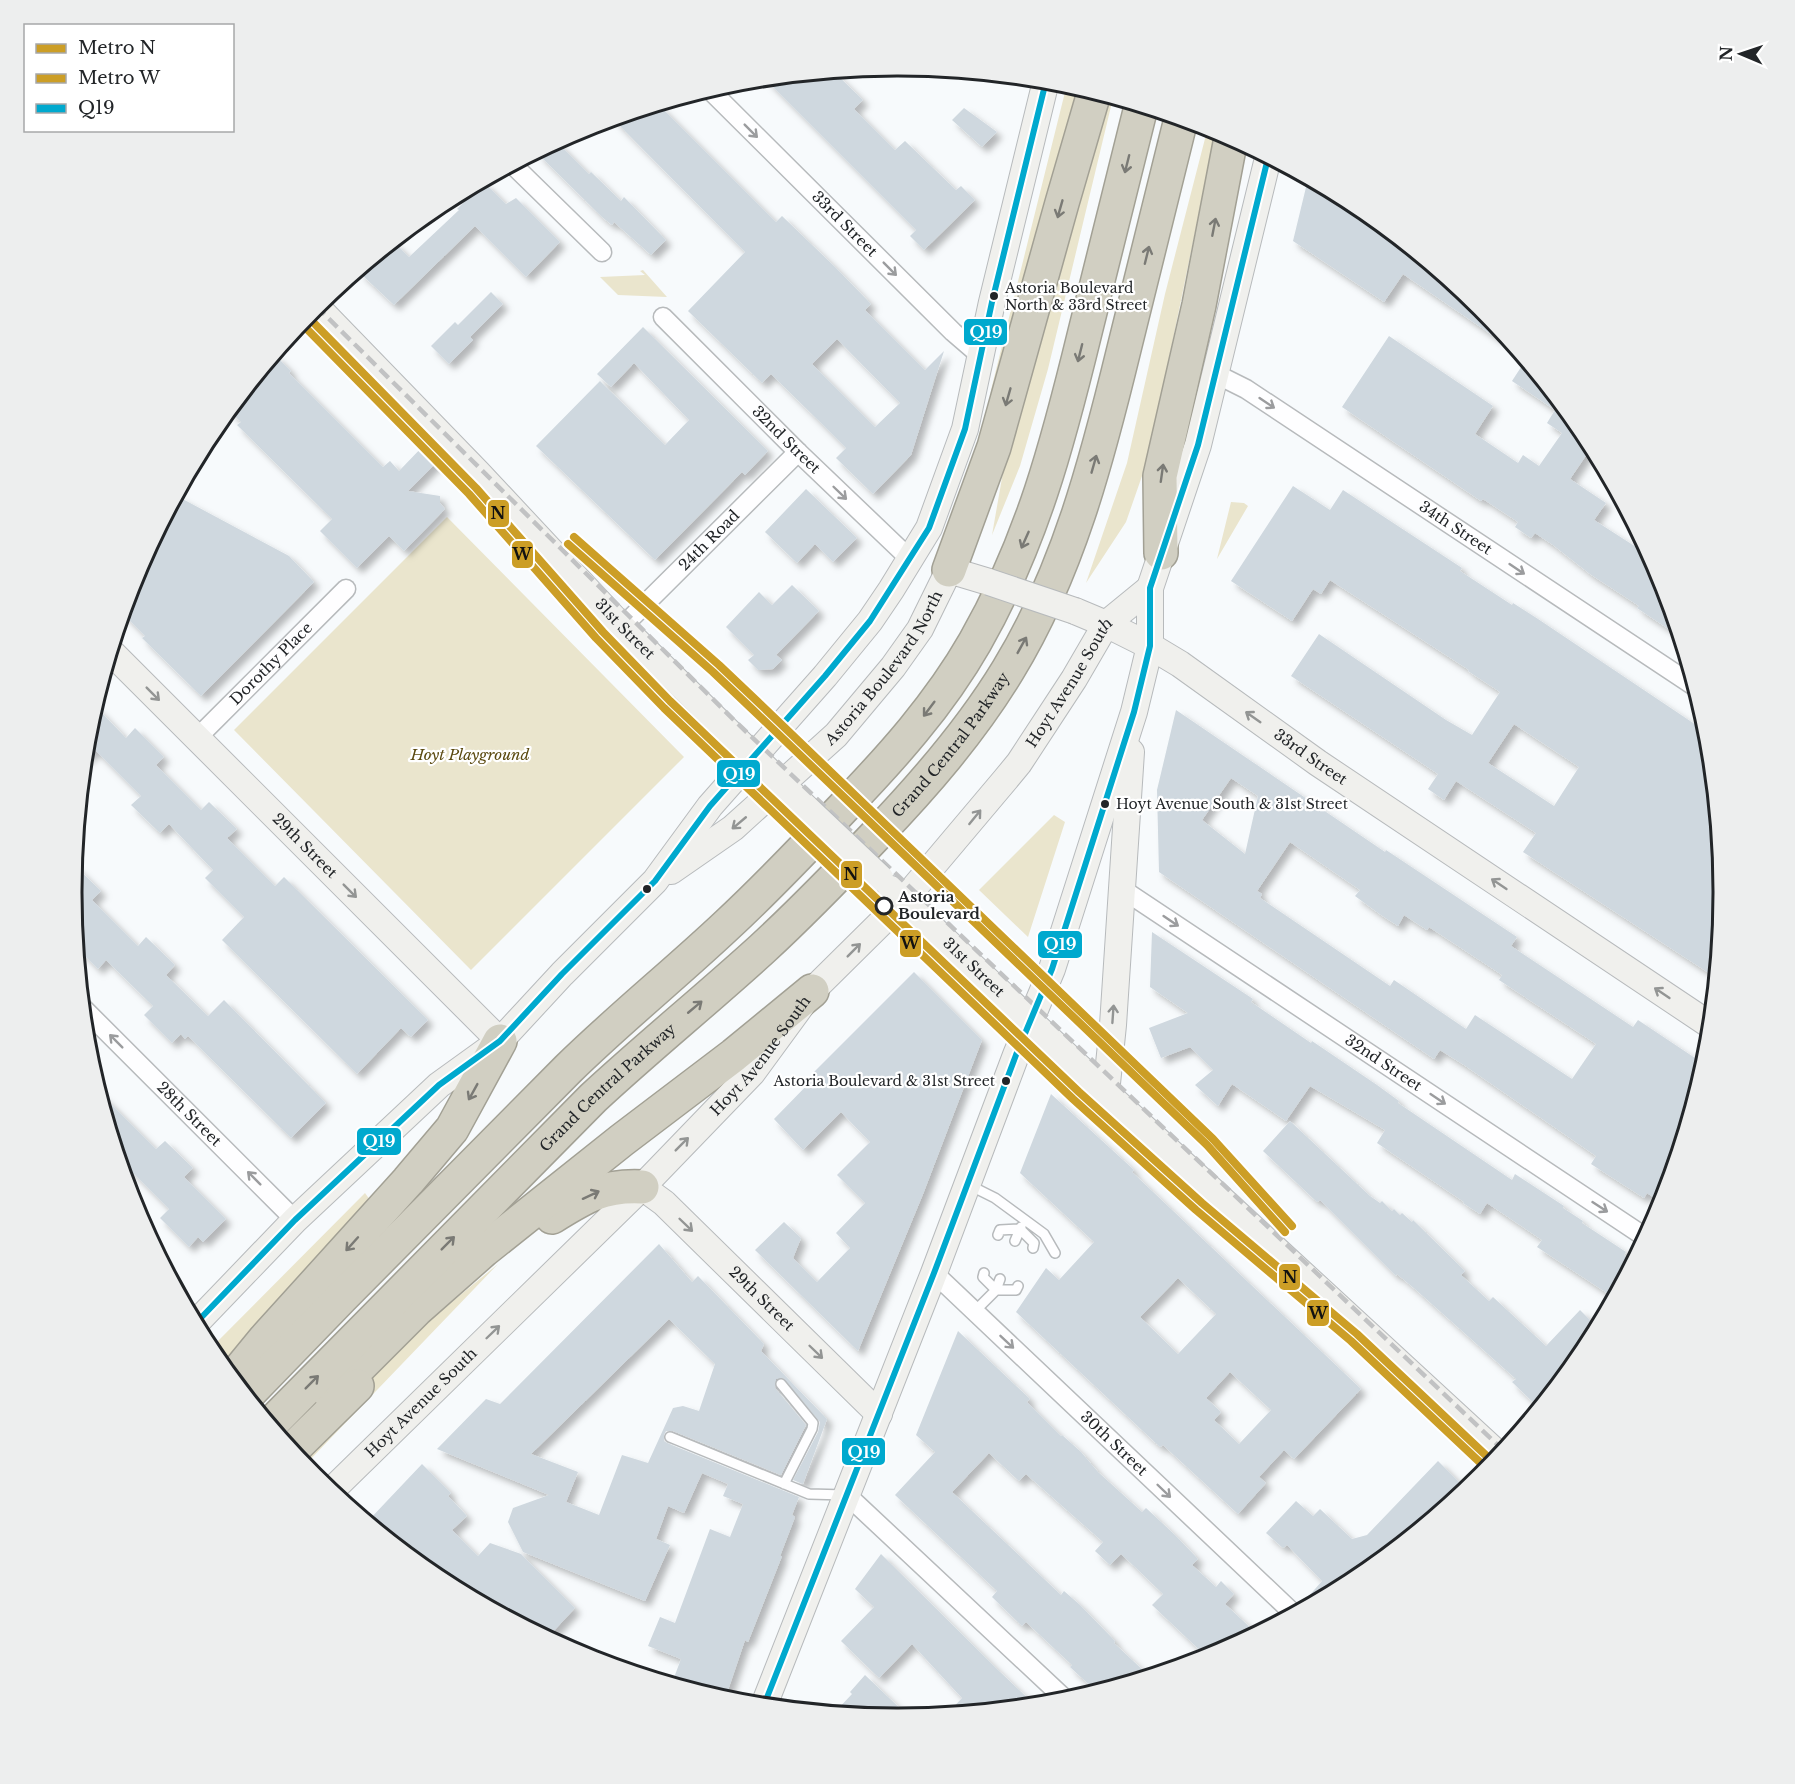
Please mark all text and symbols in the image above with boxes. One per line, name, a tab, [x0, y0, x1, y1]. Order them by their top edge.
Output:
legend	[24, 24, 234, 132]
north arrow	[1711, 24, 1771, 84]
text: Metro N	[78, 37, 156, 59]
text: N	[1716, 46, 1736, 61]
text: Metro W	[78, 67, 161, 89]
text: Q19	[78, 97, 115, 119]
one-way arrow	[744, 124, 759, 139]
one-way arrow	[1121, 154, 1133, 173]
street label: 33rd Street	[808, 187, 882, 261]
one-way arrow	[1054, 199, 1065, 218]
one-way arrow	[1209, 217, 1220, 237]
one-way arrow	[1142, 245, 1154, 264]
one-way arrow	[882, 261, 897, 276]
place label: Astoria Boulevard North & 33rd Street	[1004, 279, 1148, 314]
marker: Astoria Boulevard North & 33rd Street	[988, 290, 1000, 302]
line badge: Q19	[963, 318, 1008, 346]
text: Q19	[970, 322, 1003, 342]
one-way arrow	[1074, 343, 1085, 362]
one-way arrow	[1002, 387, 1014, 406]
one-way arrow	[1258, 397, 1275, 409]
street label: 32nd Street	[748, 402, 825, 478]
one-way arrow	[1089, 455, 1100, 474]
one-way arrow	[1156, 464, 1167, 484]
one-way arrow	[832, 486, 847, 501]
street label: 34th Street	[1416, 497, 1496, 559]
line badge: N	[487, 499, 510, 528]
text: N	[490, 503, 506, 523]
street label: 24th Road	[674, 506, 743, 574]
one-way arrow	[1018, 530, 1030, 548]
line badge: W	[511, 540, 534, 569]
text: W	[511, 544, 532, 564]
one-way arrow	[1508, 563, 1525, 575]
street label: Astoria Boulevard North	[820, 587, 946, 750]
street label: 31st Street	[591, 594, 660, 663]
street label: Hoyt Avenue South	[1022, 613, 1116, 751]
street label: Dorothy Place	[226, 618, 316, 709]
one-way arrow	[1017, 636, 1029, 653]
street label: Grand Central Parkway	[887, 668, 1013, 821]
one-way arrow	[145, 686, 160, 701]
one-way arrow	[923, 701, 936, 717]
one-way arrow	[1245, 711, 1261, 723]
street label: 33rd Street	[1270, 724, 1351, 789]
park label: Hoyt Playground	[410, 745, 529, 764]
line badge: Q19	[716, 759, 761, 788]
text: Q19	[723, 764, 756, 784]
place label: Hoyt Avenue South & 31st Street	[1116, 795, 1349, 813]
marker: Hoyt Avenue South & 31st Street	[1099, 798, 1111, 810]
street label: 29th Street	[269, 809, 342, 882]
one-way arrow	[968, 810, 981, 826]
one-way arrow	[732, 816, 747, 830]
line badge: N	[840, 860, 863, 889]
text: N	[843, 864, 859, 884]
one-way arrow	[1492, 878, 1508, 890]
one-way arrow	[343, 883, 358, 898]
unlabelled marker	[641, 883, 653, 895]
place label: Astoria Boulevard	[897, 887, 981, 923]
marker: Astoria Boulevard	[875, 897, 893, 915]
one-way arrow	[1162, 915, 1179, 927]
line badge: W	[899, 929, 922, 958]
line badge: Q19	[1037, 930, 1083, 959]
text: W	[899, 933, 920, 953]
street label: 31st Street	[939, 933, 1009, 1001]
text: Q19	[1044, 934, 1077, 954]
one-way arrow	[847, 943, 861, 958]
one-way arrow	[1653, 986, 1670, 999]
street label: Hoyt Avenue South	[706, 992, 814, 1119]
one-way arrow	[687, 1000, 702, 1014]
one-way arrow	[1108, 1004, 1119, 1024]
street label: Grand Central Parkway	[535, 1019, 680, 1156]
street label: 32nd Street	[1342, 1030, 1426, 1095]
one-way arrow	[108, 1033, 123, 1048]
place label: Astoria Boulevard & 31st Street	[773, 1072, 996, 1090]
marker: Astoria Boulevard & 31st Street	[1000, 1075, 1012, 1087]
street label: 28th Street	[153, 1077, 226, 1150]
one-way arrow	[467, 1083, 479, 1100]
one-way arrow	[1429, 1093, 1446, 1105]
line badge: Q19	[356, 1127, 402, 1156]
text: Q19	[363, 1131, 396, 1151]
one-way arrow	[674, 1137, 689, 1152]
one-way arrow	[246, 1171, 261, 1186]
one-way arrow	[581, 1189, 599, 1201]
one-way arrow	[1592, 1201, 1608, 1213]
one-way arrow	[679, 1217, 694, 1232]
one-way arrow	[345, 1236, 358, 1252]
one-way arrow	[441, 1236, 456, 1251]
street label: 29th Street	[725, 1262, 799, 1335]
line badge: N	[1278, 1263, 1301, 1291]
text: N	[1282, 1267, 1298, 1287]
line badge: W	[1306, 1299, 1330, 1327]
text: W	[1307, 1303, 1328, 1323]
one-way arrow	[486, 1325, 501, 1340]
one-way arrow	[1000, 1335, 1015, 1349]
street label: Hoyt Avenue South	[361, 1344, 481, 1461]
one-way arrow	[808, 1344, 823, 1359]
one-way arrow	[304, 1375, 319, 1390]
street label: 30th Street	[1077, 1407, 1152, 1480]
line badge: Q19	[841, 1437, 886, 1466]
text: Q19	[848, 1442, 881, 1462]
one-way arrow	[1156, 1483, 1171, 1497]

